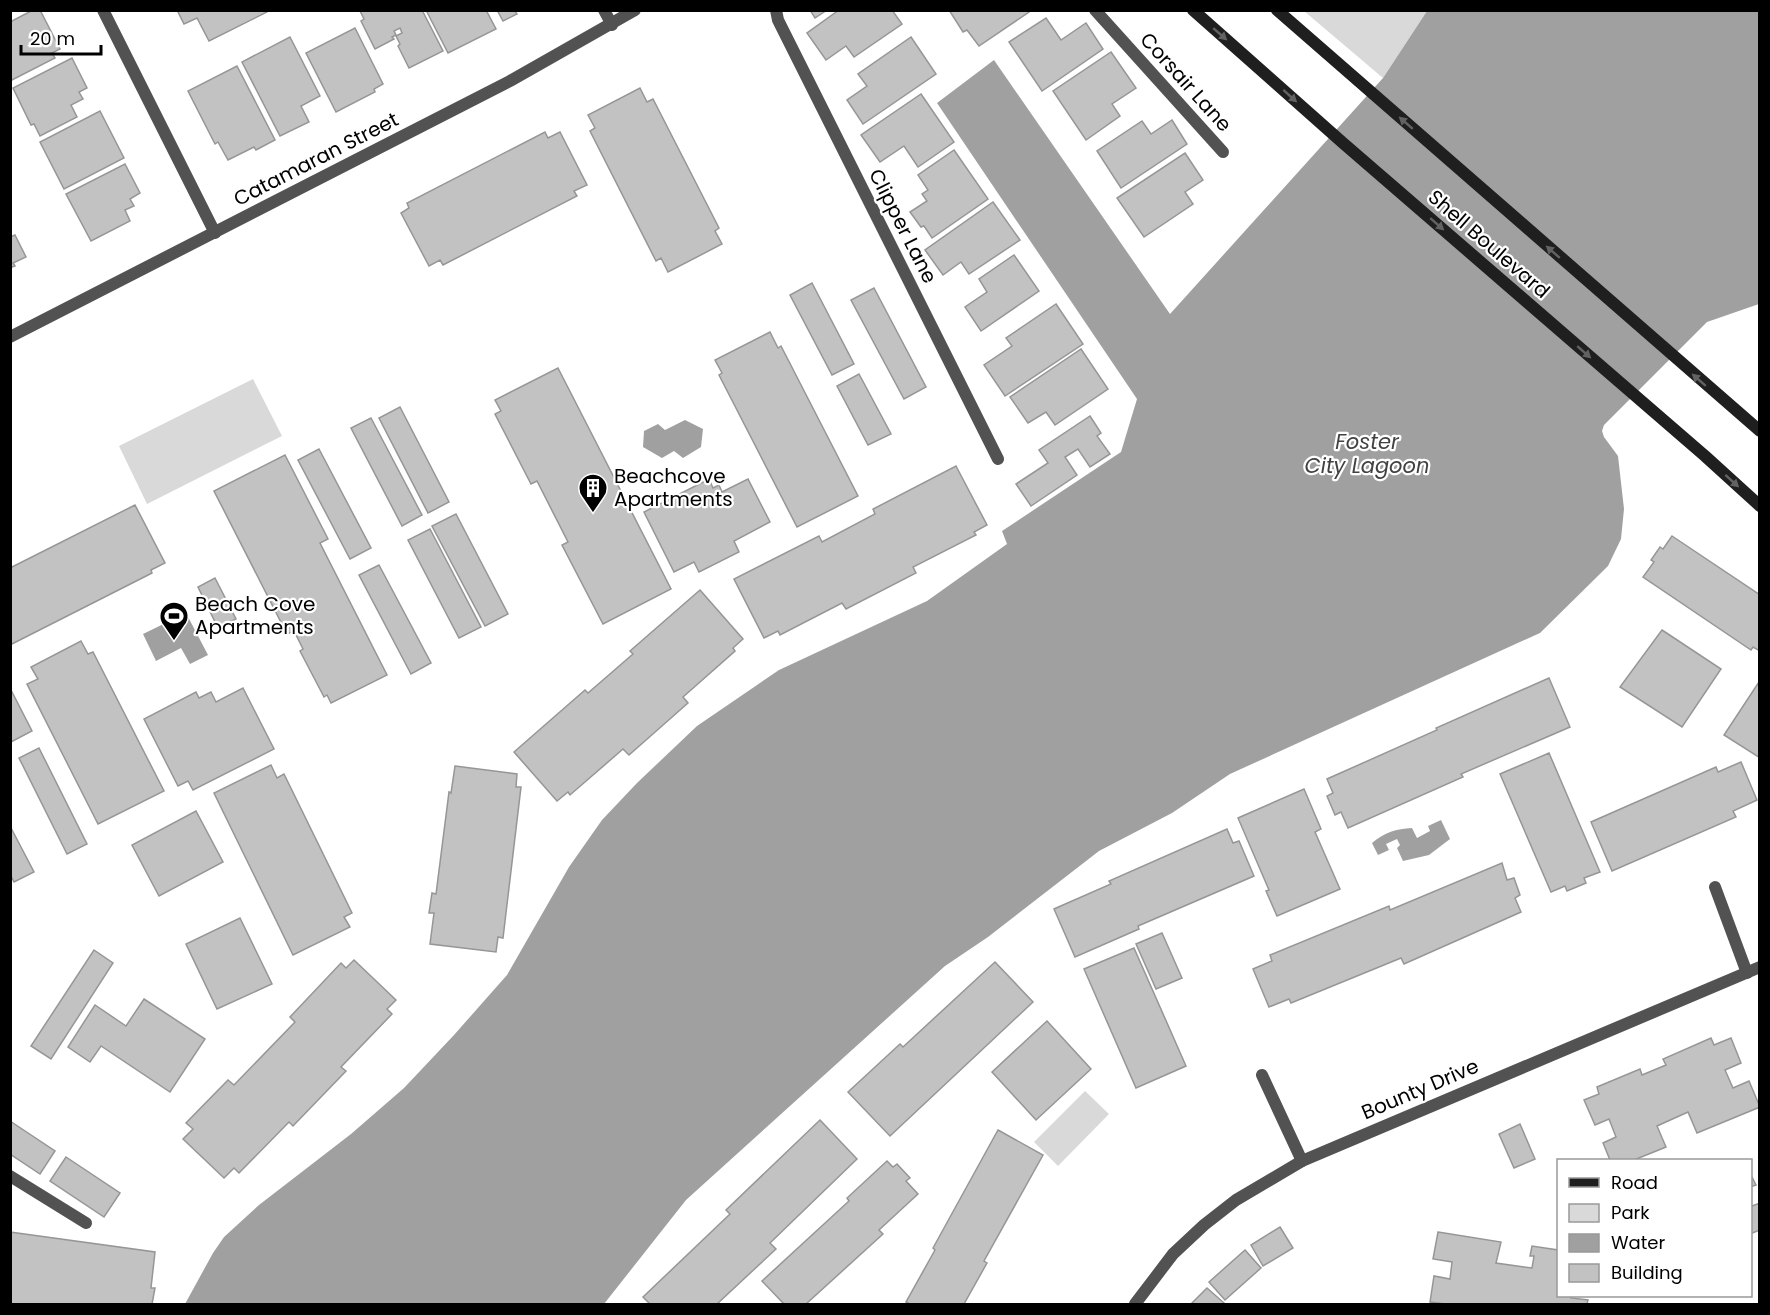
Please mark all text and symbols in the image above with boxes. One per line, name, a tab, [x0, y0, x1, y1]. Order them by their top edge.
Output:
scale bar	[21, 18, 100, 56]
text: 20 m	[30, 26, 75, 51]
street label: Corsair Lane	[1134, 26, 1238, 138]
one-way arrow	[1212, 27, 1227, 40]
one-way arrow	[1282, 89, 1297, 102]
street label: Catamaran Street	[229, 105, 403, 213]
one-way arrow	[1399, 117, 1414, 130]
street label: Clipper Lane	[862, 164, 944, 288]
street label: Shell Boulevard	[1422, 183, 1556, 305]
one-way arrow	[1429, 218, 1445, 231]
one-way arrow	[1545, 245, 1560, 259]
one-way arrow	[1576, 345, 1591, 358]
one-way arrow	[1692, 373, 1707, 387]
water label: Foster City Lagoon	[1305, 427, 1429, 480]
place label: Beachcove Apartments	[614, 462, 733, 513]
building icon: Beachcove Apartments	[577, 472, 609, 514]
one-way arrow	[1724, 474, 1739, 487]
place label: Beach Cove Apartments	[195, 590, 315, 641]
sports icon: Beach Cove Apartments	[158, 600, 190, 642]
street label: Bounty Drive	[1357, 1052, 1483, 1126]
legend	[1557, 1159, 1752, 1297]
text: Road	[1611, 1170, 1658, 1195]
text: Park	[1611, 1200, 1650, 1225]
text: Water	[1611, 1230, 1665, 1255]
text: Building	[1611, 1260, 1683, 1285]

